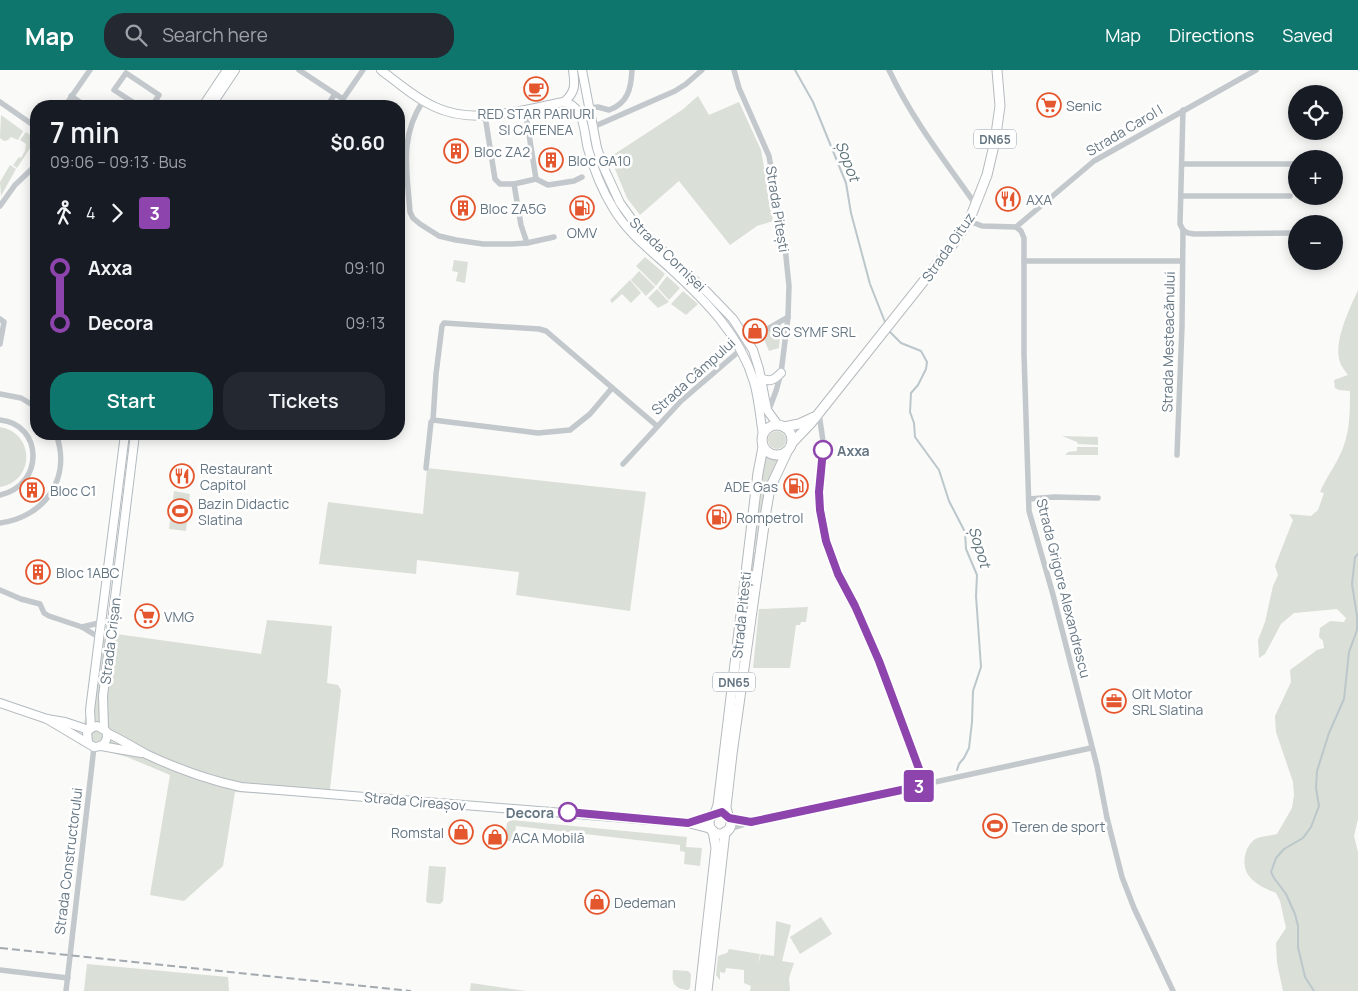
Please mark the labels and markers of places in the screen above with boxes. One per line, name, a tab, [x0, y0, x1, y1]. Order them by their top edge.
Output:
cafe icon: RED STAR PARIURI SI CAFENEA	[523, 76, 549, 102]
supermarket icon: Senic	[1036, 92, 1062, 118]
place label: Senic	[1066, 96, 1102, 115]
place label: RED STAR PARIURI SI CAFENEA	[478, 104, 594, 139]
building icon: Bloc ZA2	[443, 138, 469, 164]
place label: Bloc ZA2	[474, 142, 530, 161]
building icon: Bloc GA10	[538, 147, 564, 173]
place label: Bloc GA10	[568, 151, 631, 170]
restaurant icon: AXA	[995, 186, 1021, 212]
place label: AXA	[1026, 190, 1052, 209]
building icon: Bloc ZA5G	[450, 195, 476, 221]
fuel station icon: OMV	[569, 195, 595, 221]
place label: Bloc ZA5G	[480, 199, 546, 218]
place label: OMV	[567, 223, 598, 242]
shop icon: SC SYMF SRL	[742, 318, 768, 344]
place label: SC SYMF SRL	[772, 322, 856, 341]
marker: Axxa	[813, 440, 833, 460]
place label: Axxa	[837, 441, 870, 460]
place label: Restaurant Capitol	[200, 459, 273, 494]
restaurant icon: Restaurant Capitol	[169, 463, 195, 489]
fuel station icon: ADE Gas	[783, 473, 809, 499]
building icon: Bloc C1	[19, 477, 45, 503]
place label: ADE Gas	[724, 477, 778, 496]
place label: Bloc C1	[50, 481, 96, 500]
place label: Bazin Didactic Slatina	[198, 494, 290, 529]
sports icon: Bazin Didactic Slatina	[167, 498, 193, 524]
fuel station icon: Rompetrol	[706, 504, 732, 530]
place label: Rompetrol	[736, 508, 804, 527]
building icon: Bloc 1ABC	[25, 559, 51, 585]
place label: Bloc 1ABC	[56, 563, 120, 582]
supermarket icon: VMG	[134, 603, 160, 629]
place label: VMG	[164, 607, 194, 626]
place label: Olt Motor SRL Slatina	[1132, 684, 1203, 719]
office icon: Olt Motor SRL Slatina	[1101, 688, 1127, 714]
marker: Decora	[558, 802, 578, 822]
place label: Decora	[506, 803, 554, 822]
sports icon: Teren de sport	[982, 813, 1008, 839]
place label: Teren de sport	[1012, 817, 1106, 836]
shop icon: Romstal	[448, 819, 474, 845]
place label: Romstal	[391, 823, 444, 842]
shop icon: ACA Mobilă	[482, 824, 508, 850]
place label: ACA Mobilă	[512, 828, 585, 847]
shop icon: Dedeman	[584, 889, 610, 915]
place label: Dedeman	[614, 893, 676, 912]

